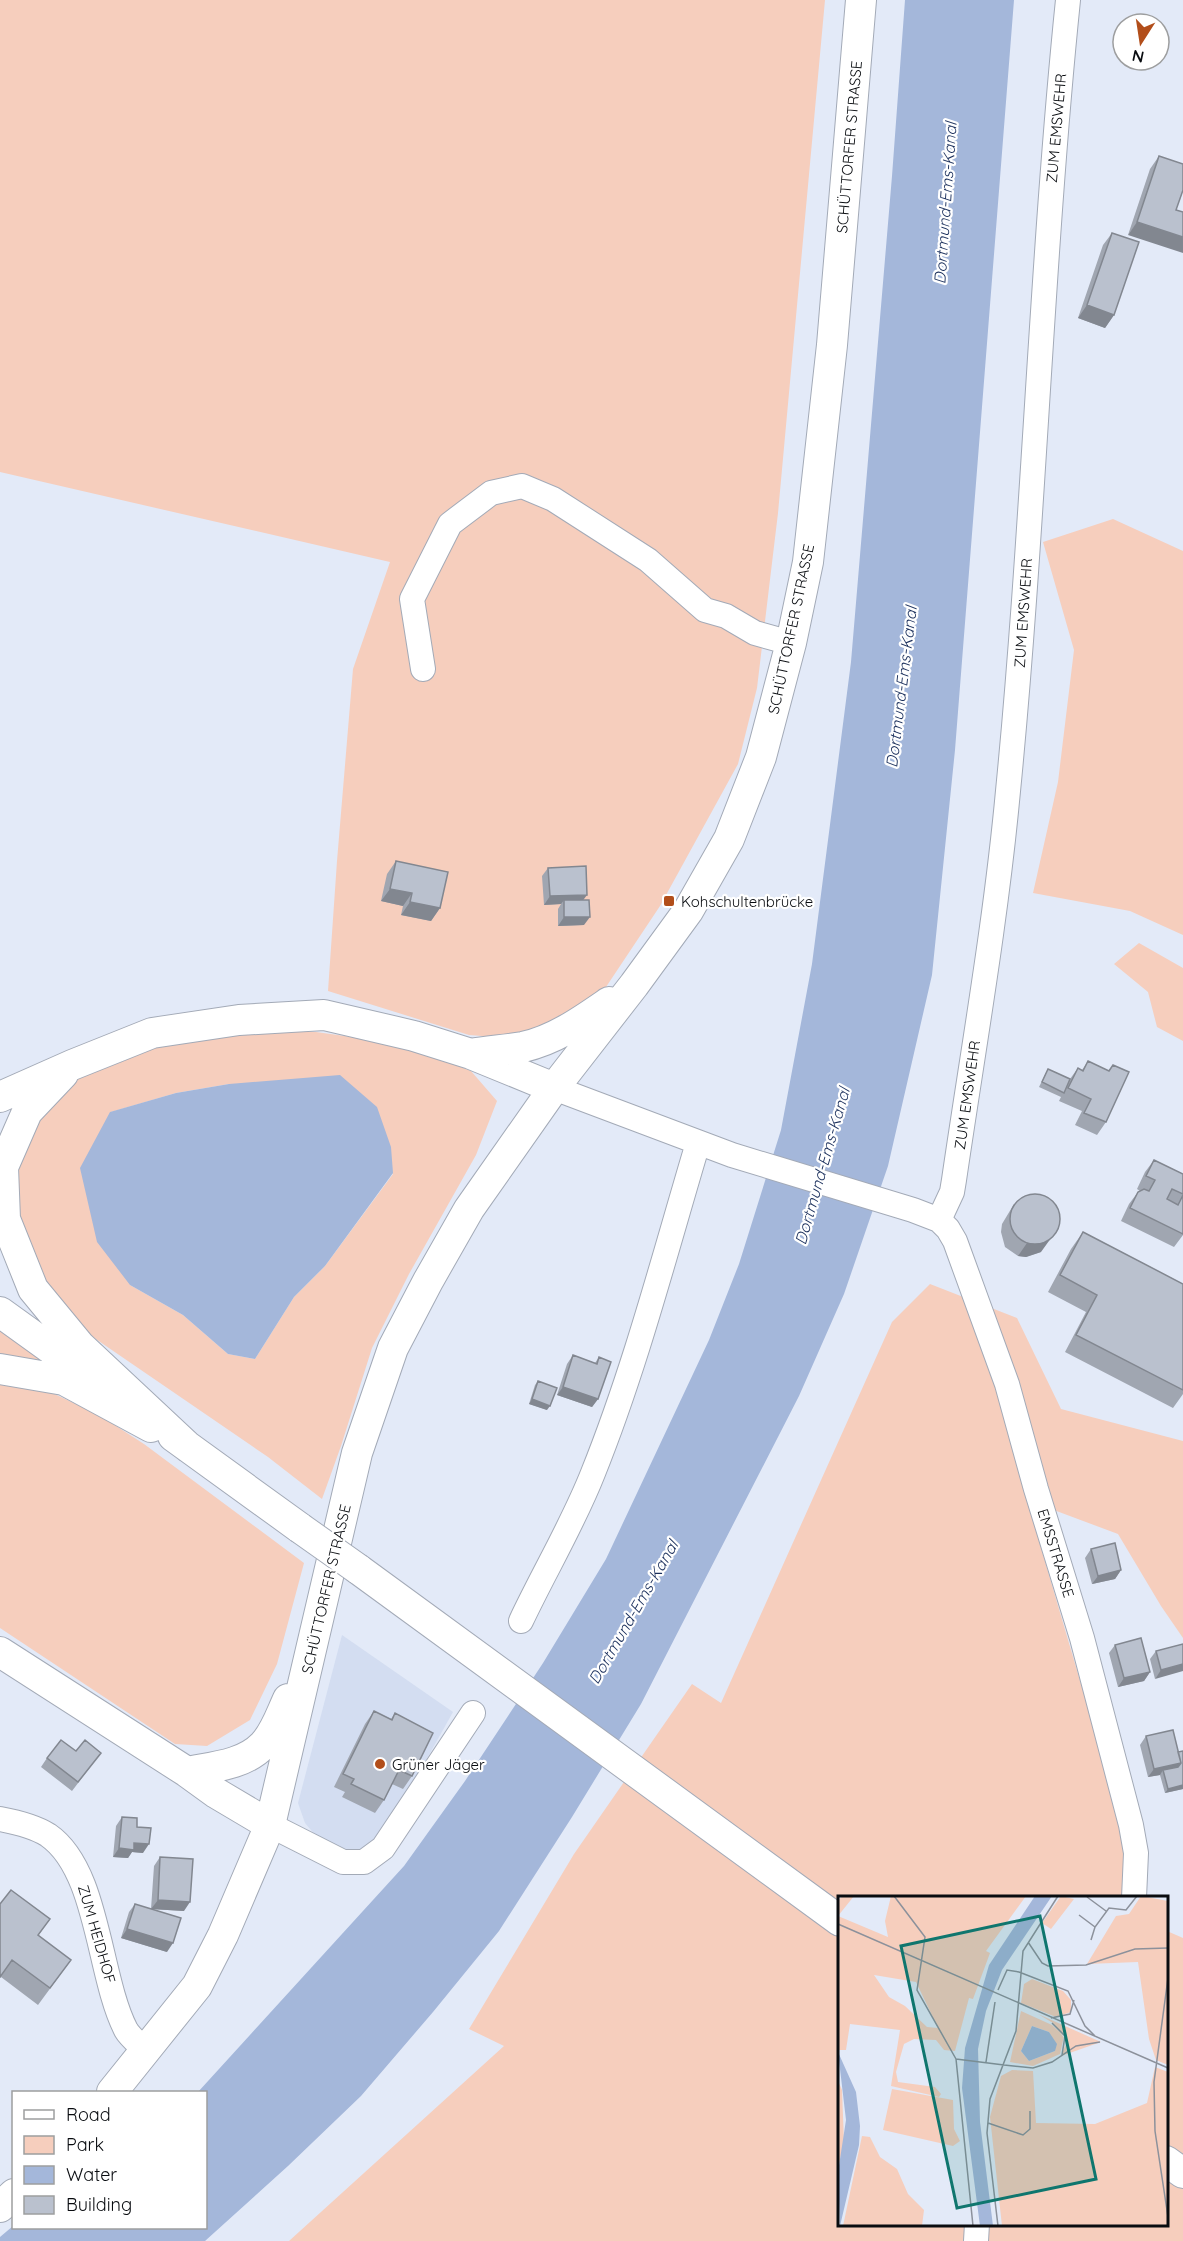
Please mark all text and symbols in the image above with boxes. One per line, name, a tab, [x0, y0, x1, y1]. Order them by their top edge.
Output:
north arrow	[1111, 12, 1171, 72]
text: N	[1130, 46, 1146, 68]
street label: SCHÜTTORFER STRASSE	[832, 60, 866, 234]
street label: ZUM EMSWEHR	[1042, 72, 1070, 184]
water label: Dortmund-Ems-Kanal	[929, 119, 961, 285]
street label: SCHÜTTORFER STRASSE	[764, 542, 818, 716]
street label: ZUM EMSWEHR	[1010, 557, 1036, 669]
water label: Dortmund-Ems-Kanal	[881, 603, 921, 769]
place label: Kohschultenbrücke	[681, 892, 813, 911]
marker: Kohschultenbrücke	[662, 894, 676, 908]
street label: ZUM EMSWEHR	[950, 1039, 984, 1151]
water label: Dortmund-Ems-Kanal	[790, 1083, 855, 1247]
street label: SCHÜTTORFER STRASSE	[297, 1502, 355, 1676]
street label: EMSSTRASSE	[1033, 1506, 1079, 1600]
water label: Dortmund-Ems-Kanal	[584, 1535, 683, 1687]
place label: Grüner Jäger	[392, 1755, 485, 1774]
marker: Grüner Jäger	[373, 1757, 387, 1771]
street label: ZUM HEIDHOF	[74, 1883, 120, 1985]
inset map	[838, 1896, 1168, 2226]
legend	[12, 2091, 207, 2229]
text: Road	[66, 2103, 111, 2126]
text: Park	[66, 2133, 104, 2156]
text: Water	[66, 2163, 117, 2186]
text: Building	[66, 2193, 132, 2216]

